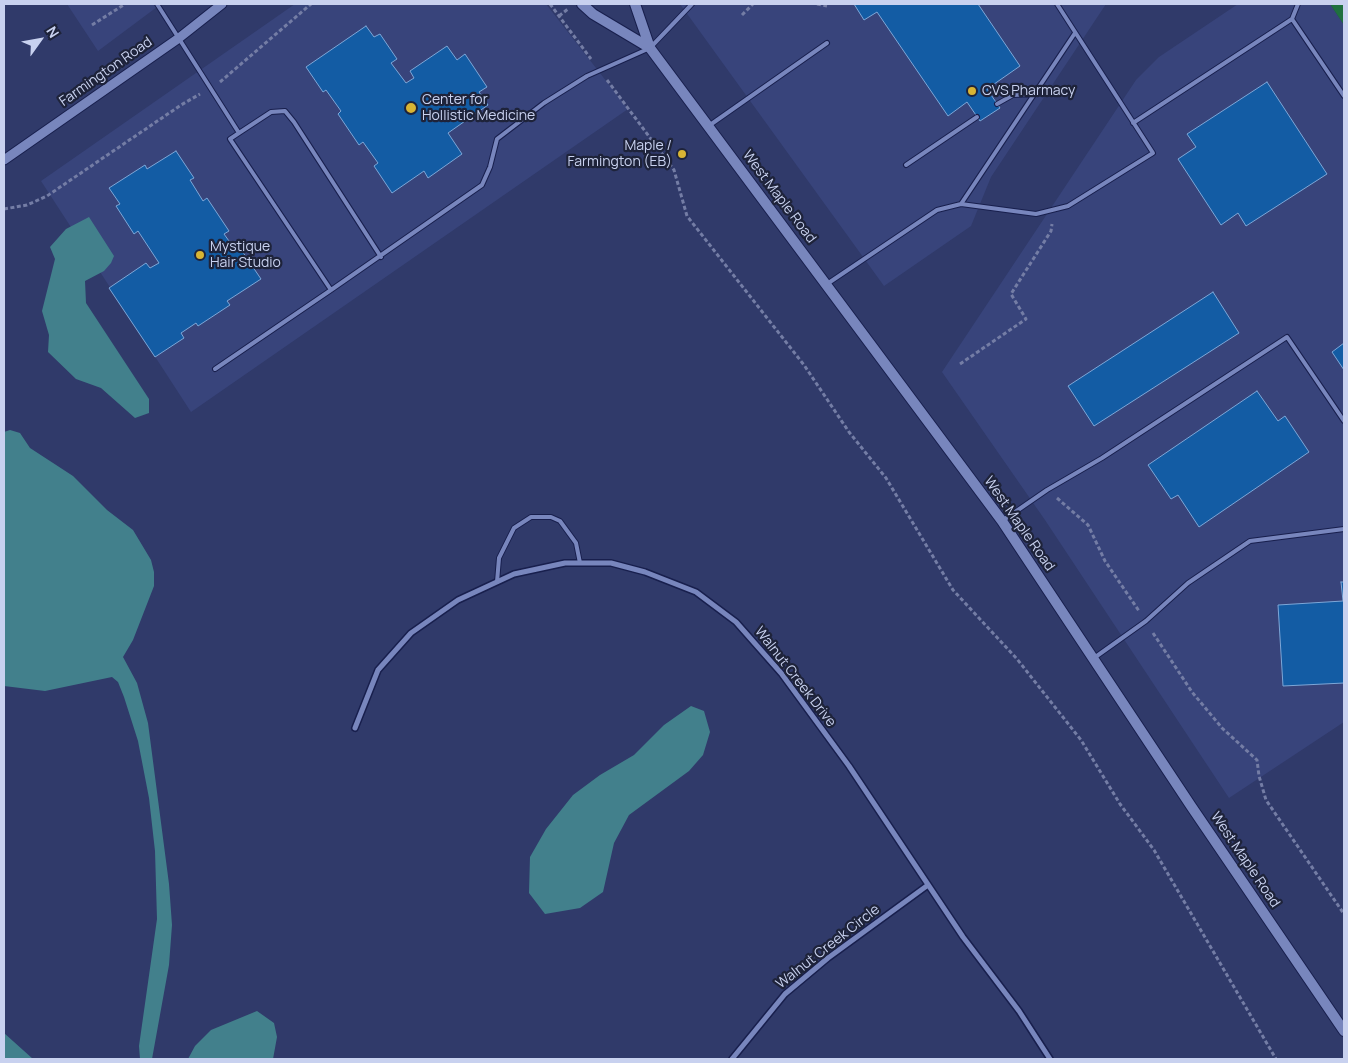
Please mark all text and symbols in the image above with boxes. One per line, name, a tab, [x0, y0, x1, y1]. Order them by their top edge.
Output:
north arrow	[15, 15, 65, 65]
text: N	[42, 22, 64, 41]
street label: Farmington Road	[56, 34, 156, 110]
place label: CVS Pharmacy	[982, 83, 1075, 99]
marker: CVS Pharmacy	[966, 85, 978, 97]
place label: Center for Hollistic Medicine	[422, 92, 535, 124]
marker: Center for Hollistic Medicine	[404, 101, 418, 115]
place label: Maple / Farmington (EB)	[567, 138, 672, 170]
street label: West Maple Road	[739, 147, 819, 247]
marker: Maple / Farmington (EB)	[676, 148, 688, 160]
place label: Mystique Hair Studio	[210, 239, 281, 272]
marker: Mystique Hair Studio	[194, 249, 206, 261]
street label: West Maple Road	[980, 474, 1058, 574]
street label: Walnut Creek Drive	[751, 624, 839, 730]
street label: West Maple Road	[1207, 809, 1283, 911]
street label: Walnut Creek Circle	[773, 901, 883, 993]

